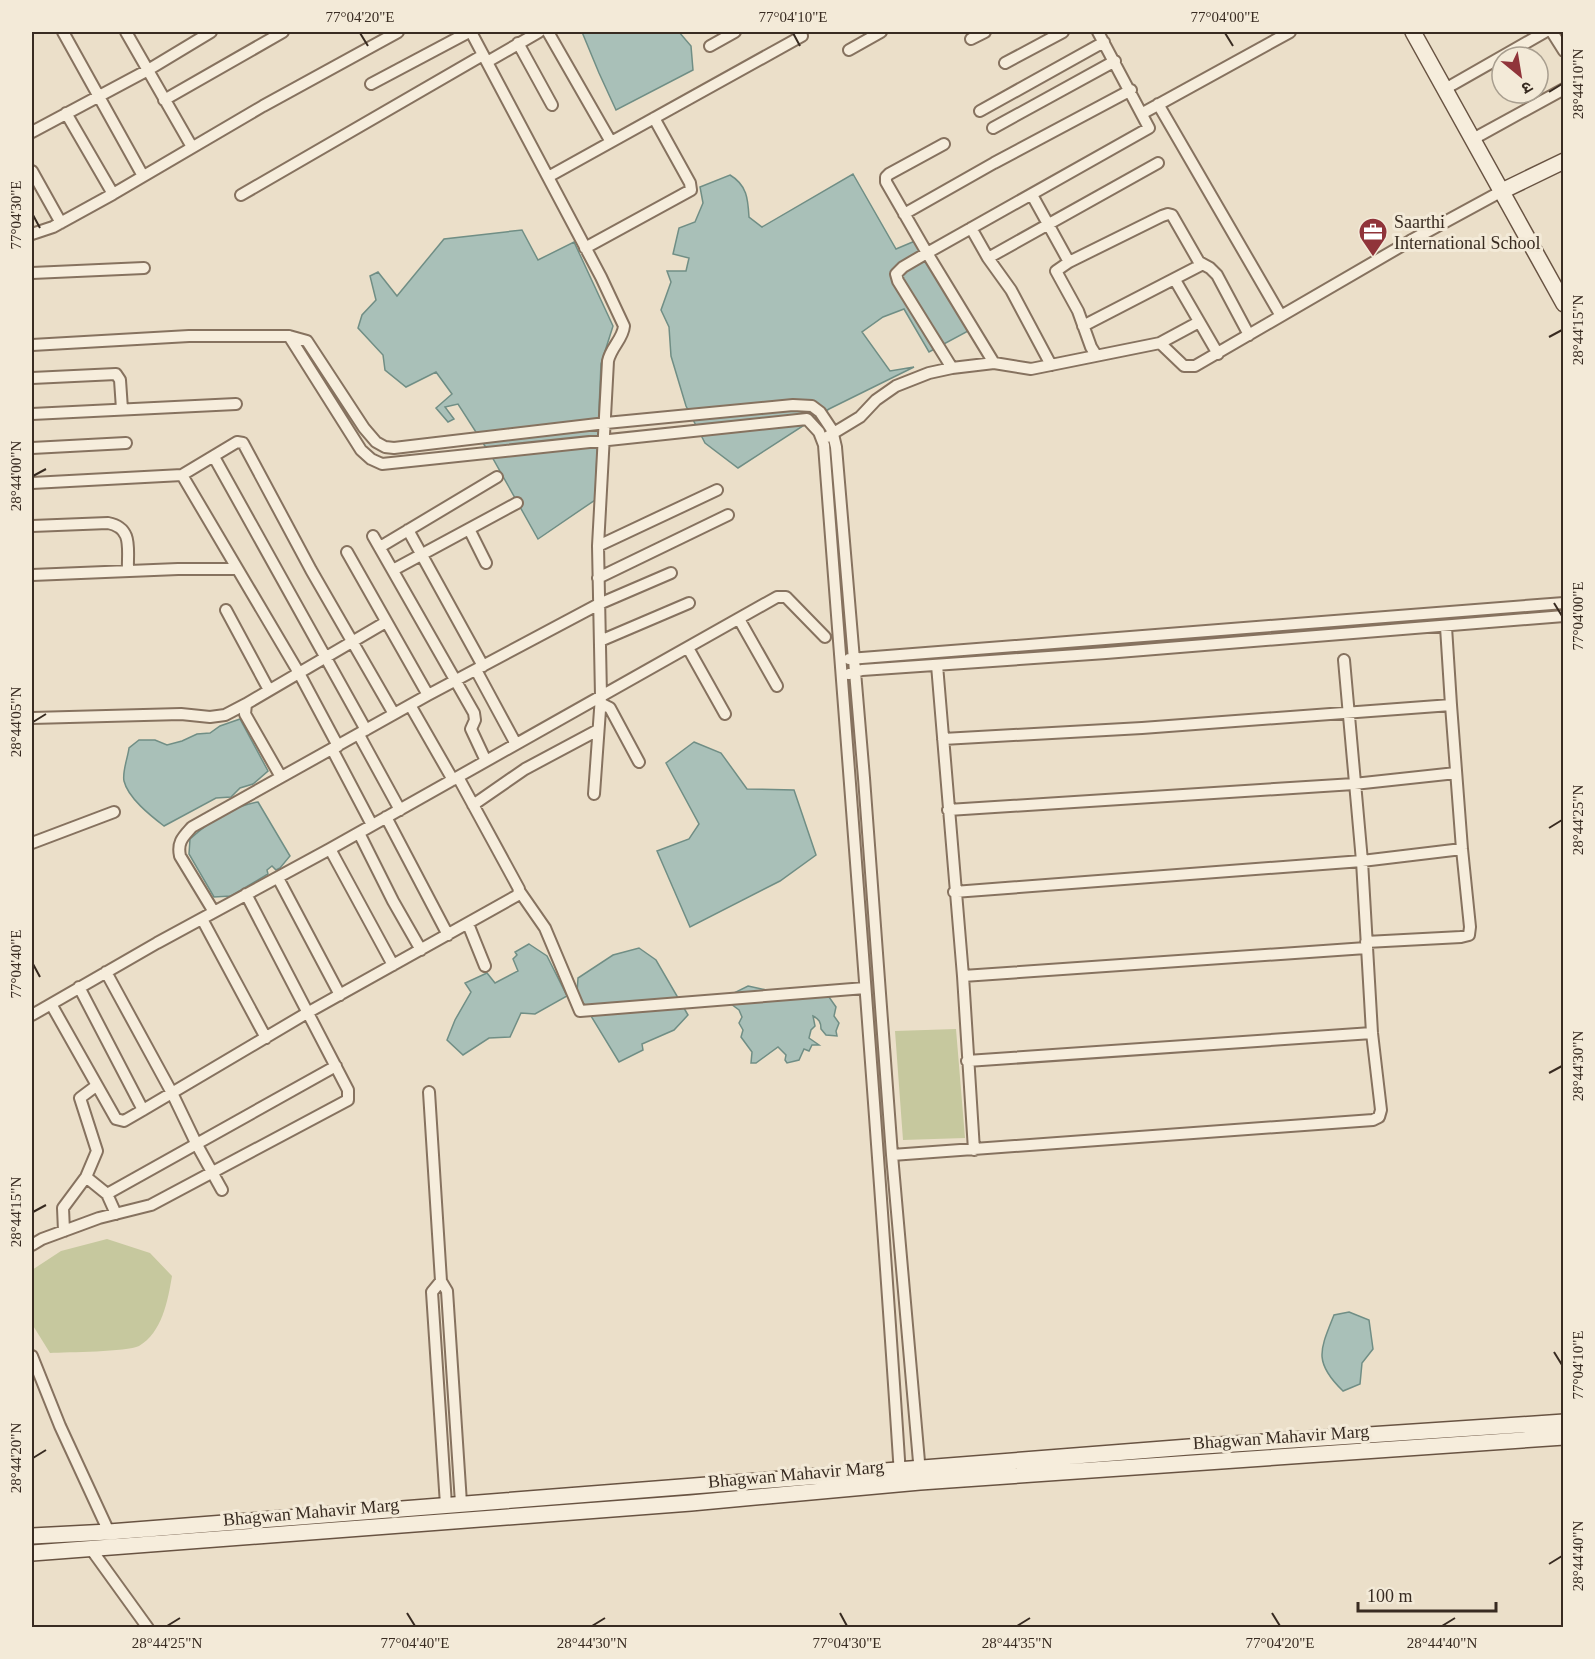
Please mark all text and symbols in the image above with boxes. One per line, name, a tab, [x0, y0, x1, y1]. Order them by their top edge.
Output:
text: 77°04'20"E	[326, 9, 395, 25]
text: 77°04'10"E	[759, 9, 828, 25]
text: 77°04'00"E	[1191, 9, 1260, 25]
north arrow	[1490, 45, 1550, 105]
text: 28°44'10"N	[1570, 49, 1586, 119]
text: उ	[1518, 78, 1536, 98]
text: 77°04'30"E	[8, 181, 24, 250]
place label: Saarthi International School	[1394, 212, 1540, 253]
office icon: Saarthi International School	[1357, 216, 1389, 258]
text: 28°44'15"N	[1570, 295, 1586, 365]
text: 28°44'00"N	[8, 441, 24, 511]
text: 77°04'00"E	[1570, 582, 1586, 651]
text: 28°44'05"N	[8, 687, 24, 757]
text: 28°44'25"N	[1570, 785, 1586, 855]
text: 77°04'40"E	[8, 930, 24, 999]
text: 28°44'30"N	[1570, 1031, 1586, 1101]
text: 28°44'15"N	[8, 1177, 24, 1247]
text: 77°04'10"E	[1570, 1331, 1586, 1400]
street label: Bhagwan Mahavir Marg	[1192, 1421, 1370, 1453]
text: 28°44'20"N	[8, 1423, 24, 1493]
street label: Bhagwan Mahavir Marg	[707, 1456, 885, 1492]
street label: Bhagwan Mahavir Marg	[222, 1494, 400, 1530]
text: 28°44'40"N	[1570, 1521, 1586, 1591]
scale bar	[1358, 1575, 1496, 1613]
text: 100 m	[1367, 1586, 1413, 1606]
text: 28°44'25"N	[132, 1635, 202, 1651]
text: 77°04'40"E	[381, 1635, 450, 1651]
text: 28°44'30"N	[557, 1635, 627, 1651]
text: 77°04'30"E	[813, 1635, 882, 1651]
text: 28°44'35"N	[982, 1635, 1052, 1651]
text: 77°04'20"E	[1246, 1635, 1315, 1651]
text: 28°44'40"N	[1407, 1635, 1477, 1651]

